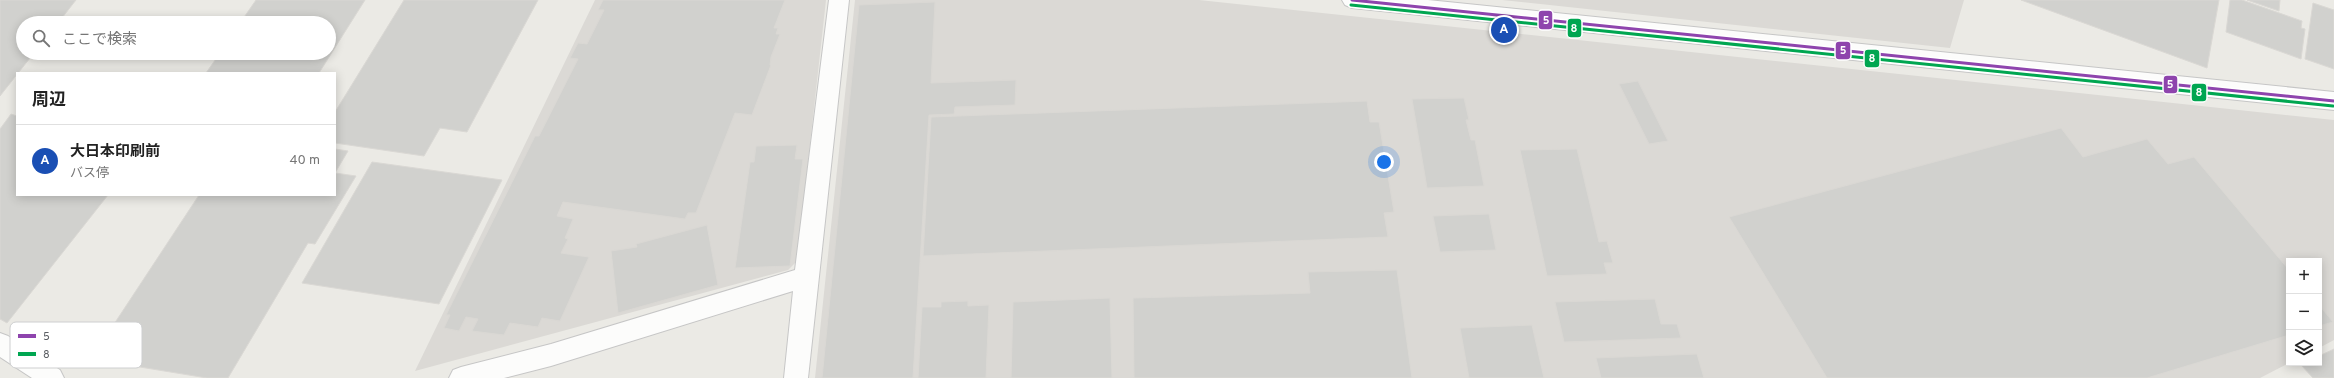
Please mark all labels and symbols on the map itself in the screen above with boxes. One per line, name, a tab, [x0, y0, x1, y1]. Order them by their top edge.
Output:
line badge: 5	[1538, 10, 1553, 30]
text: 5	[1543, 14, 1550, 28]
pin: A	[1491, 15, 1517, 45]
line badge: 8	[1567, 18, 1582, 38]
text: 8	[1571, 22, 1578, 36]
line badge: 5	[1835, 41, 1851, 60]
text: 5	[1840, 44, 1847, 58]
line badge: 8	[1864, 49, 1880, 68]
text: 8	[1869, 52, 1876, 66]
line badge: 5	[2163, 75, 2178, 94]
text: 5	[2167, 78, 2174, 92]
line badge: 8	[2191, 83, 2207, 102]
text: 8	[2196, 86, 2203, 100]
your location	[1374, 152, 1394, 172]
legend	[10, 322, 142, 368]
text: 5	[43, 330, 50, 344]
text: 8	[43, 348, 50, 362]

